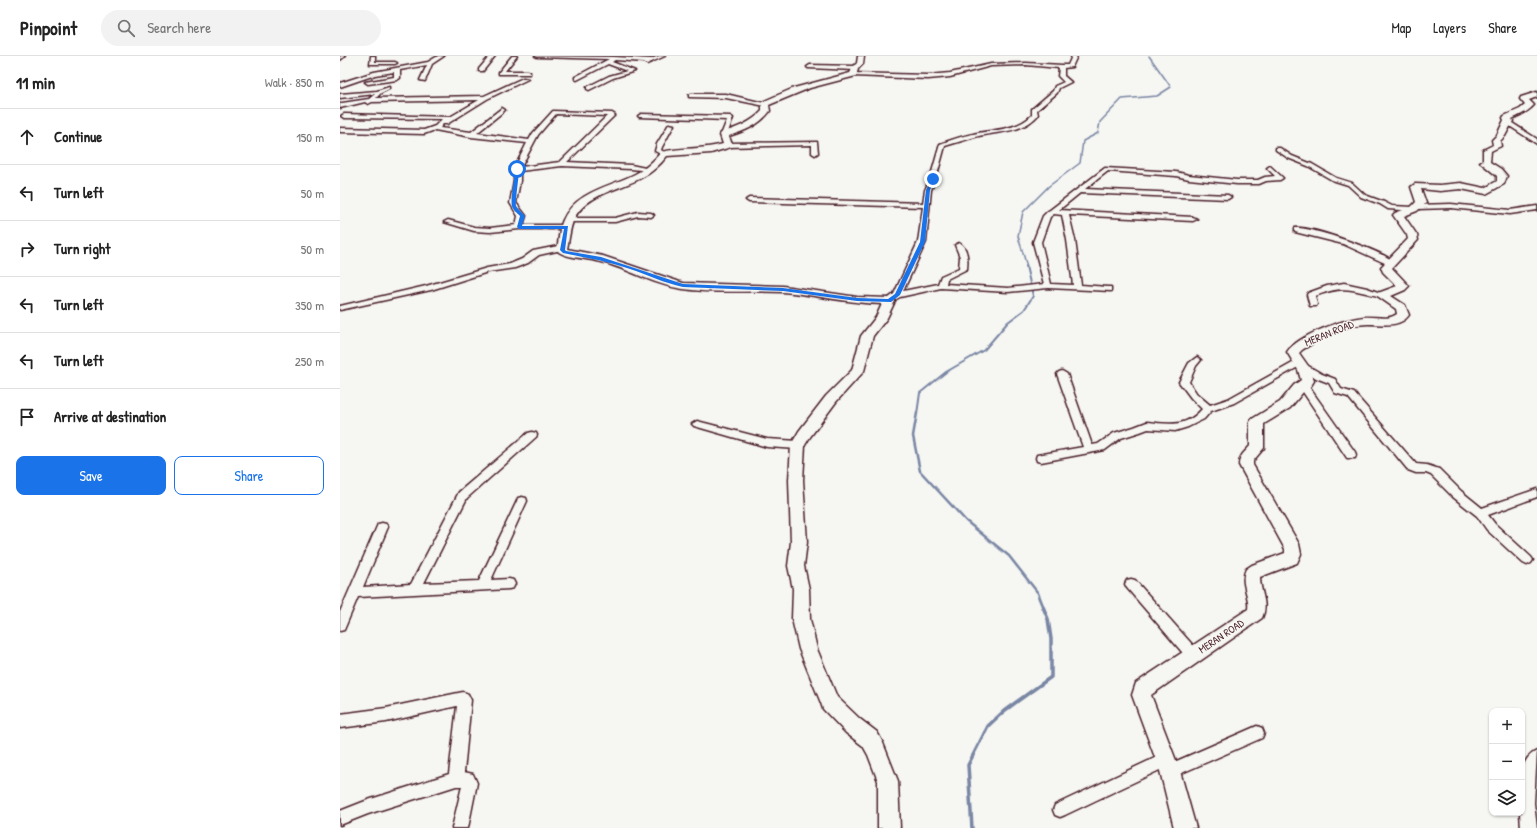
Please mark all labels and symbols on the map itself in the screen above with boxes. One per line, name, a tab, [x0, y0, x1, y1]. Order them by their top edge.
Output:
route start	[508, 160, 526, 178]
route end	[924, 170, 942, 188]
street label: MERAN ROAD	[1302, 317, 1356, 349]
street label: MERAN ROAD	[1196, 615, 1247, 656]

